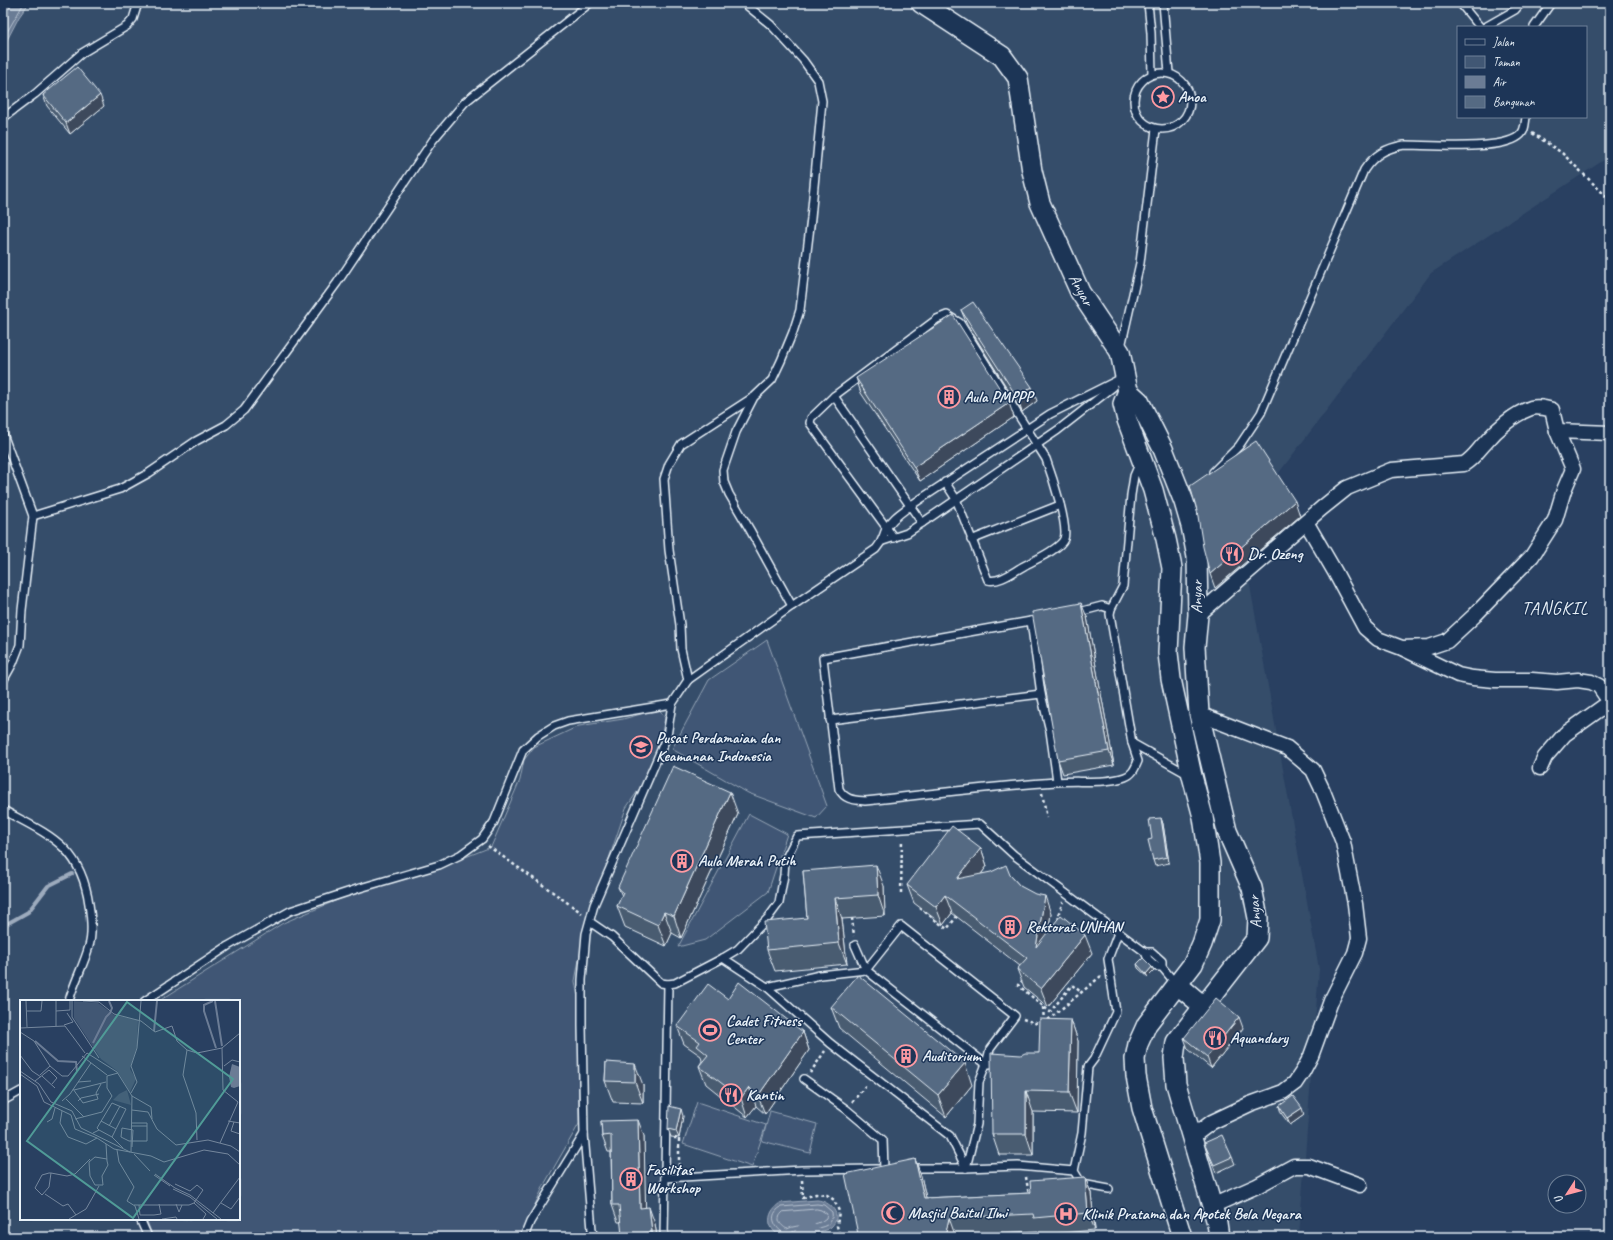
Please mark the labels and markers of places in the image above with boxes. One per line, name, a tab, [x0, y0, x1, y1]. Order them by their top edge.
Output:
place icon: Anoa	[1150, 84, 1176, 110]
place label: Anoa	[1178, 87, 1207, 107]
building icon: Aula PMPPP	[936, 384, 962, 410]
place label: Aula PMPPP	[964, 387, 1035, 407]
restaurant icon: Dr. Ozeng	[1219, 541, 1245, 567]
place label: Dr. Ozeng	[1248, 544, 1304, 564]
place label: Pusat Perdamaian dan Keamanan Indonesia	[656, 728, 781, 766]
school or university icon: Pusat Perdamaian dan Keamanan Indonesia	[628, 734, 654, 760]
building icon: Aula Merah Putih	[669, 848, 695, 874]
place label: Aula Merah Putih	[698, 851, 796, 871]
building icon: Rektorat UNHAN	[997, 914, 1023, 940]
place label: Rektorat UNHAN	[1026, 917, 1125, 937]
place label: Cadet Fitness Center	[726, 1011, 803, 1049]
sports icon: Cadet Fitness Center	[697, 1017, 723, 1043]
restaurant icon: Aquandary	[1202, 1025, 1228, 1051]
place label: Aquandary	[1230, 1028, 1290, 1048]
building icon: Auditorium	[893, 1043, 919, 1069]
place label: Auditorium	[922, 1046, 982, 1066]
restaurant icon: Kantin	[718, 1082, 744, 1108]
place label: Kantin	[746, 1085, 785, 1105]
place label: Fasilitas Workshop	[646, 1160, 702, 1198]
building icon: Fasilitas Workshop	[618, 1166, 644, 1192]
mosque icon: Masjid Baitul Ilmi	[880, 1200, 906, 1226]
hospital icon: Klinik Pratama dan Apotek Bela Negara	[1053, 1201, 1079, 1227]
place label: Masjid Baitul Ilmi	[908, 1203, 1010, 1223]
place label: Klinik Pratama dan Apotek Bela Negara	[1082, 1204, 1303, 1224]

